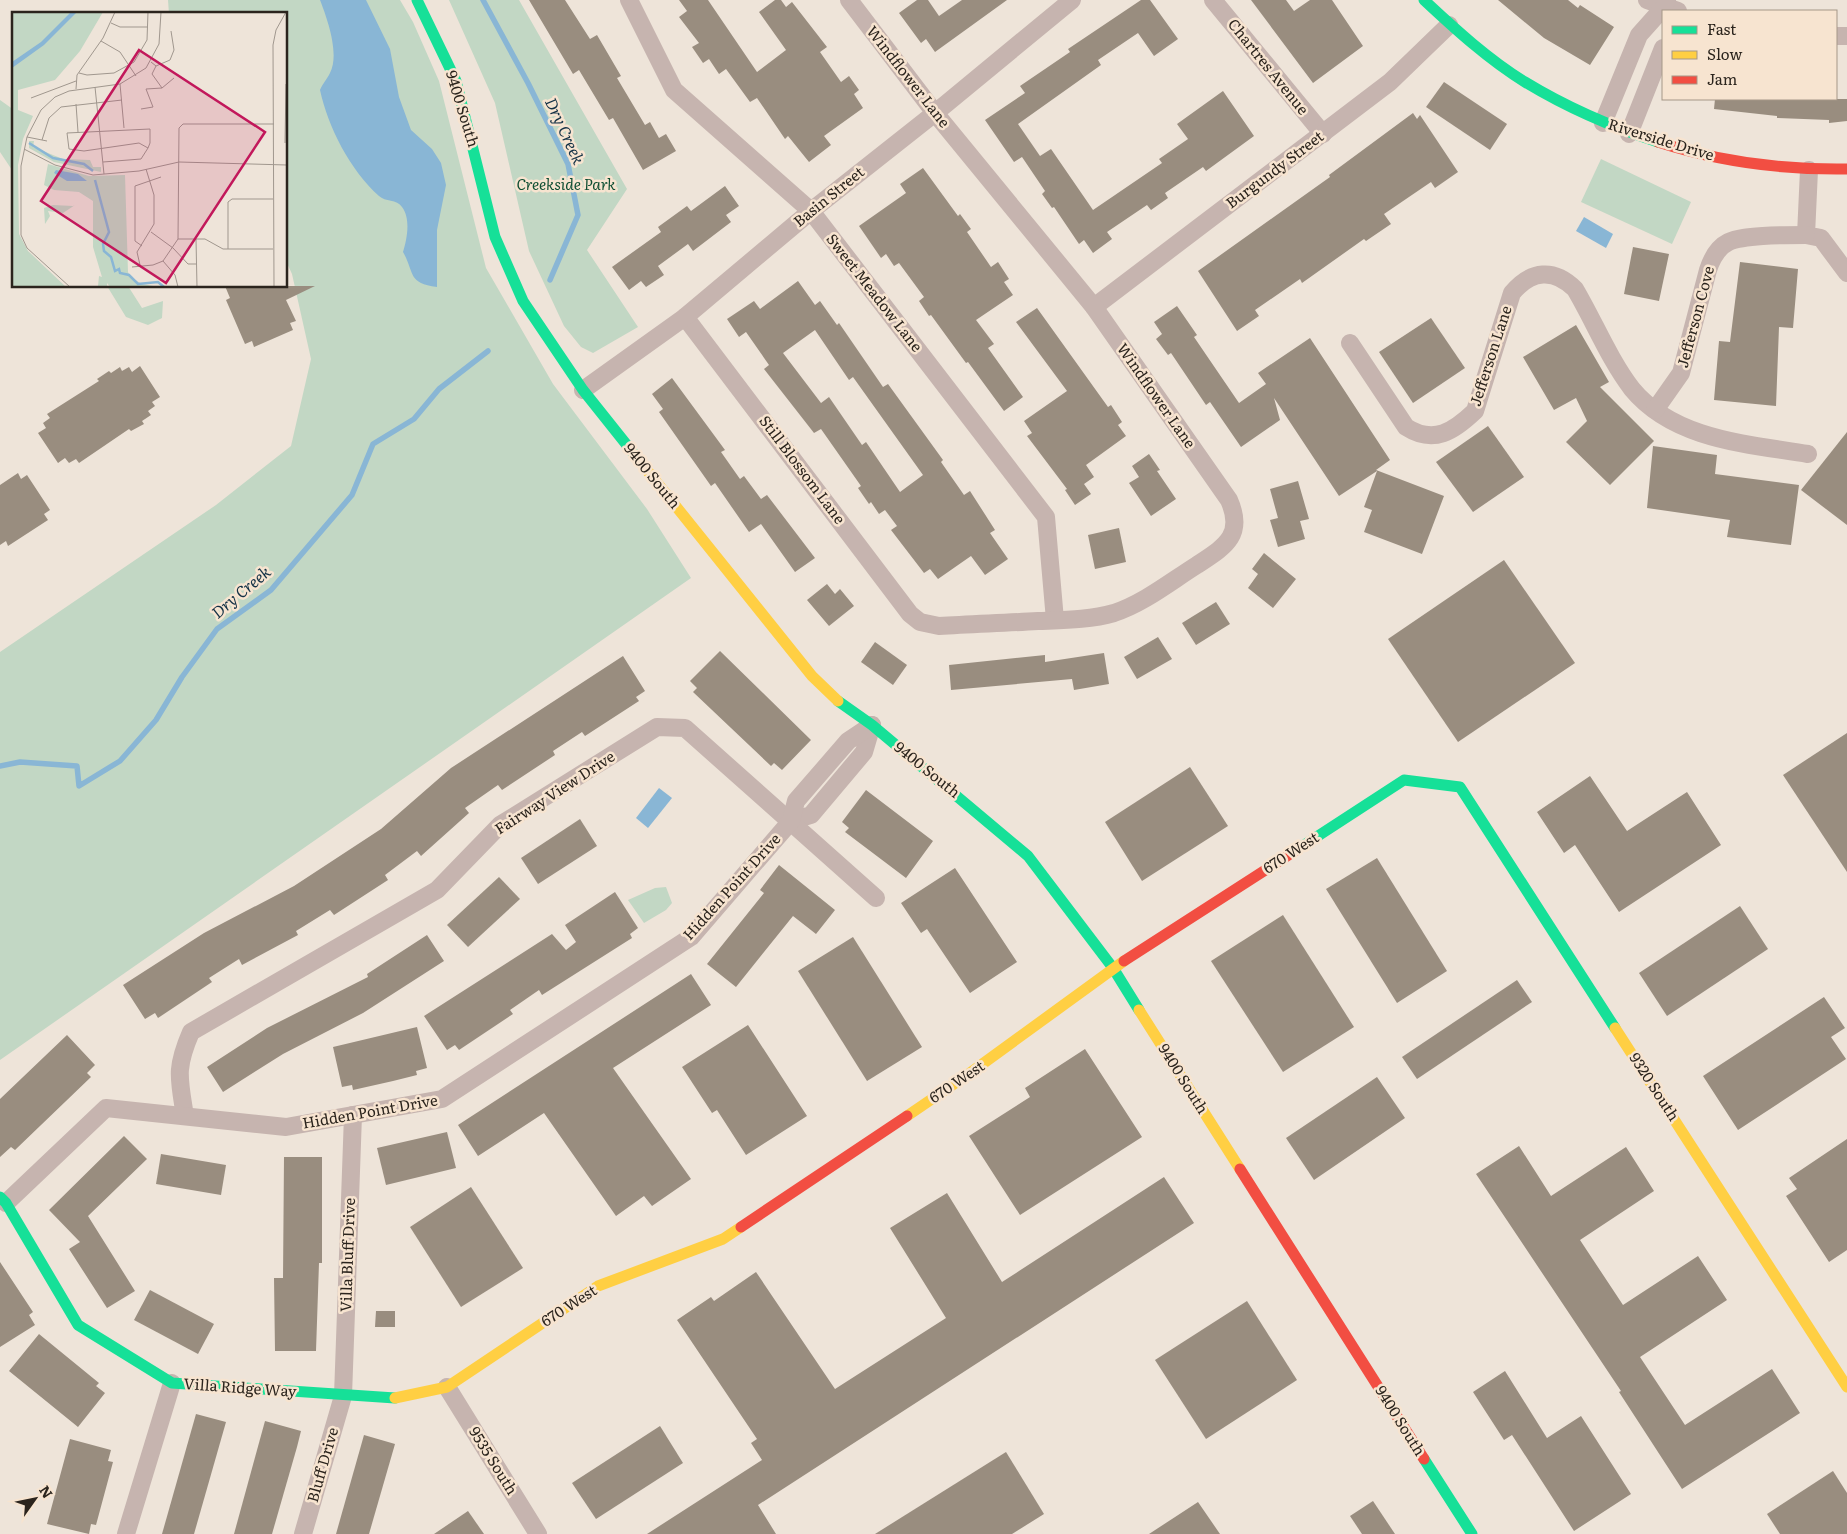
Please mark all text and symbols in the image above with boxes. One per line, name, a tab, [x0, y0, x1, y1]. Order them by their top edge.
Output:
legend	[1662, 10, 1837, 100]
inset map	[12, 12, 288, 288]
street label: Chartres Avenue	[1223, 13, 1315, 119]
text: Fast	[1707, 17, 1736, 40]
street label: Windflower Lane	[862, 20, 957, 132]
text: Slow	[1707, 42, 1742, 65]
street label: 9400 South	[441, 67, 486, 150]
text: Jam	[1707, 67, 1738, 90]
water label: Dry Creek	[540, 93, 592, 168]
street label: Riverside Drive	[1606, 112, 1717, 166]
street label: Burgundy Street	[1220, 124, 1328, 213]
street label: Basin Street	[788, 160, 869, 232]
park label: Creekside Park	[516, 172, 616, 195]
street label: Sweet Meadow Lane	[821, 228, 929, 356]
street label: Jefferson Cove	[1670, 263, 1719, 370]
street label: Jefferson Lane	[1463, 302, 1517, 409]
street label: Windflower Lane	[1112, 338, 1202, 453]
street label: Still Blossom Lane	[755, 410, 852, 529]
street label: 9400 South	[619, 437, 687, 513]
water label: Dry Creek	[205, 559, 275, 623]
street label: 9400 South	[890, 735, 966, 803]
street label: Fairway View Drive	[490, 744, 619, 839]
street label: 670 West	[1258, 825, 1323, 878]
street label: Hidden Point Drive	[677, 827, 785, 945]
street label: 9400 South	[1154, 1039, 1215, 1118]
street label: 9320 South	[1624, 1047, 1686, 1125]
street label: 670 West	[924, 1054, 989, 1108]
street label: Hidden Point Drive	[300, 1087, 439, 1134]
street label: Villa Bluff Drive	[333, 1197, 360, 1313]
street label: 670 West	[536, 1278, 601, 1331]
street label: Villa Ridge Way	[183, 1371, 298, 1402]
street label: 9400 South	[1371, 1381, 1432, 1460]
street label: 9535 South	[464, 1422, 524, 1499]
street label: Bluff Drive	[300, 1424, 343, 1505]
north arrow	[10, 1474, 60, 1524]
text: N	[35, 1481, 58, 1502]

